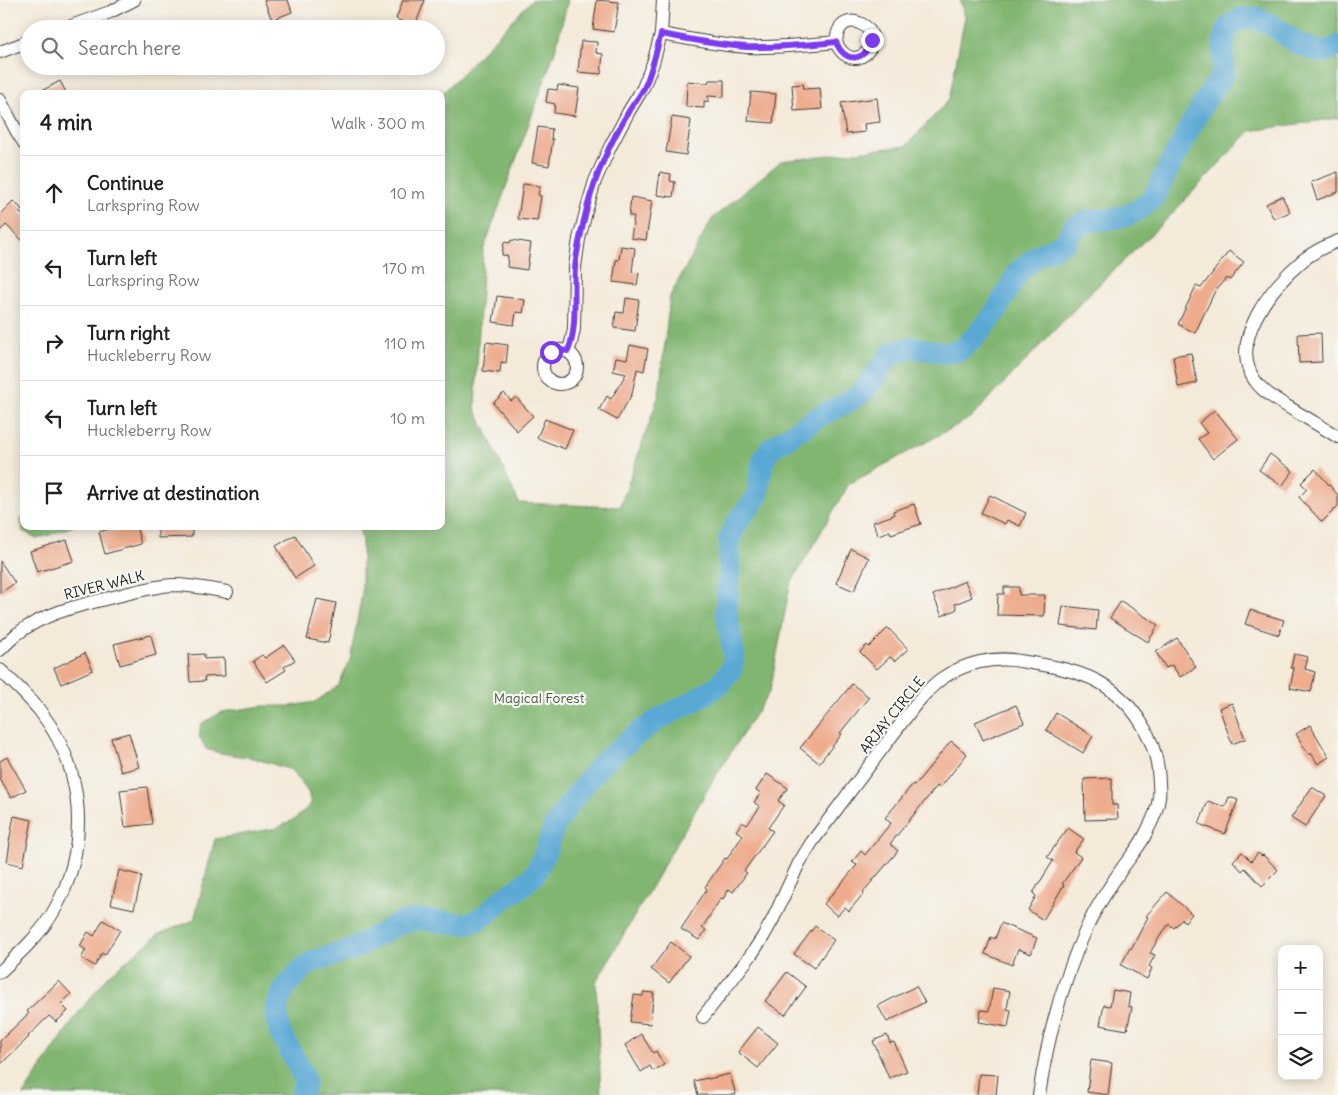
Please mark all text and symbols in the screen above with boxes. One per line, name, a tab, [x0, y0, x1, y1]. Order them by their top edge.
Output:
search box	[20, 20, 445, 75]
route end	[861, 29, 884, 52]
icon: search	[38, 34, 66, 62]
text: Search here	[78, 36, 181, 60]
text: 4 min	[40, 109, 92, 136]
text: Walk · 300 m	[331, 113, 425, 133]
text: Continue	[87, 171, 164, 195]
icon: ahead	[40, 179, 68, 207]
text: 10 m	[390, 183, 425, 203]
text: Larkspring Row	[87, 195, 200, 215]
text: Turn left	[87, 246, 157, 270]
icon: left	[40, 254, 68, 282]
text: 170 m	[382, 258, 425, 278]
text: Larkspring Row	[87, 270, 200, 290]
text: Turn right	[87, 321, 170, 345]
icon: right	[40, 329, 68, 357]
text: 110 m	[384, 333, 425, 353]
route start	[540, 341, 563, 364]
text: Huckleberry Row	[87, 345, 211, 365]
text: Turn left	[87, 396, 157, 420]
icon: left	[40, 404, 68, 432]
text: 10 m	[390, 408, 425, 428]
text: Huckleberry Row	[87, 420, 211, 440]
icon: arrive	[40, 479, 68, 507]
text: Arrive at destination	[87, 481, 260, 505]
street label: RIVER WALK	[62, 566, 146, 604]
street label: ARJAY CIRCLE	[856, 673, 928, 757]
park label: Magical Forest	[494, 689, 585, 707]
map controls	[1278, 945, 1323, 1080]
button: +	[1278, 945, 1323, 990]
button: −	[1278, 990, 1323, 1035]
button: layers	[1278, 1035, 1323, 1080]

